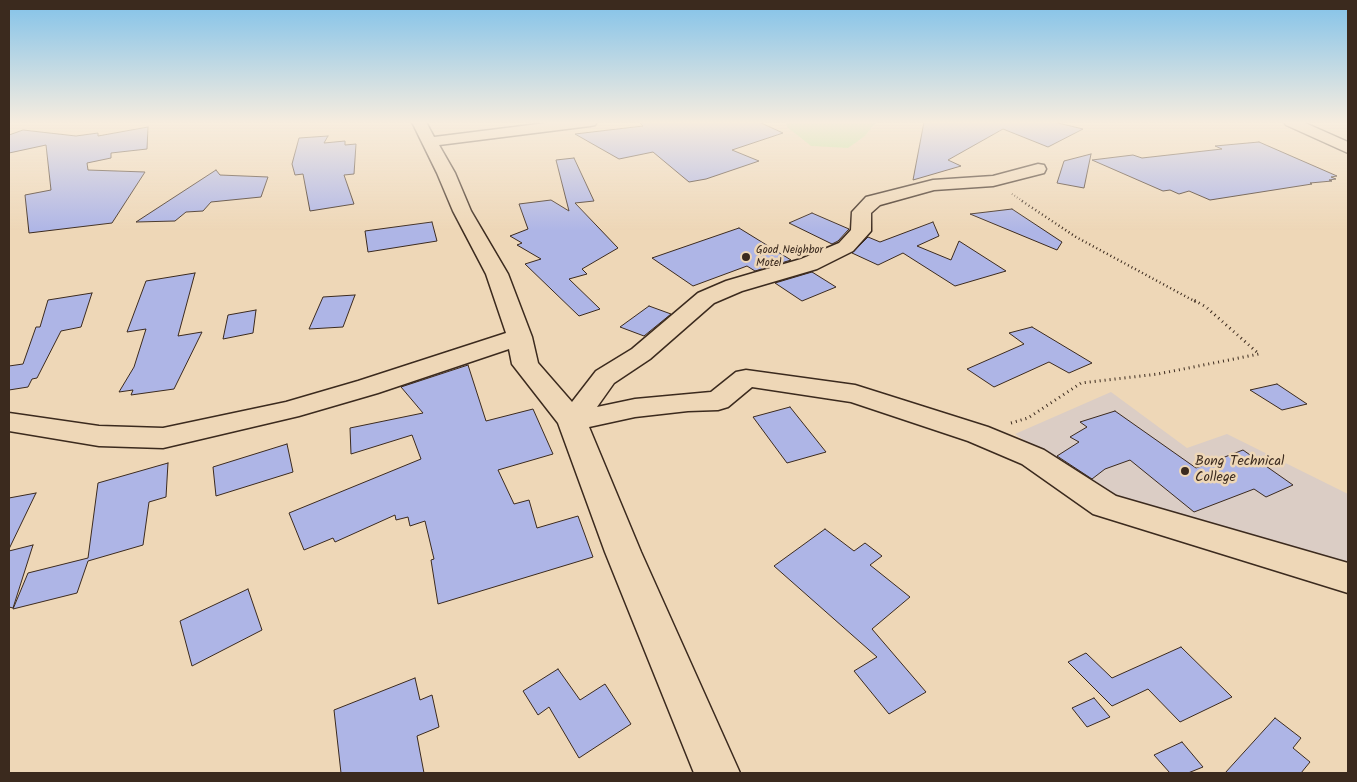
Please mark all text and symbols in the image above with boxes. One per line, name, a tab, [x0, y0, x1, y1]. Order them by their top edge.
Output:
place label: Good Neighbor Motel	[756, 244, 823, 270]
marker: Good Neighbor Motel	[740, 251, 752, 263]
place label: Bong Technical College	[1195, 455, 1285, 488]
marker: Bong Technical College	[1179, 465, 1191, 477]

